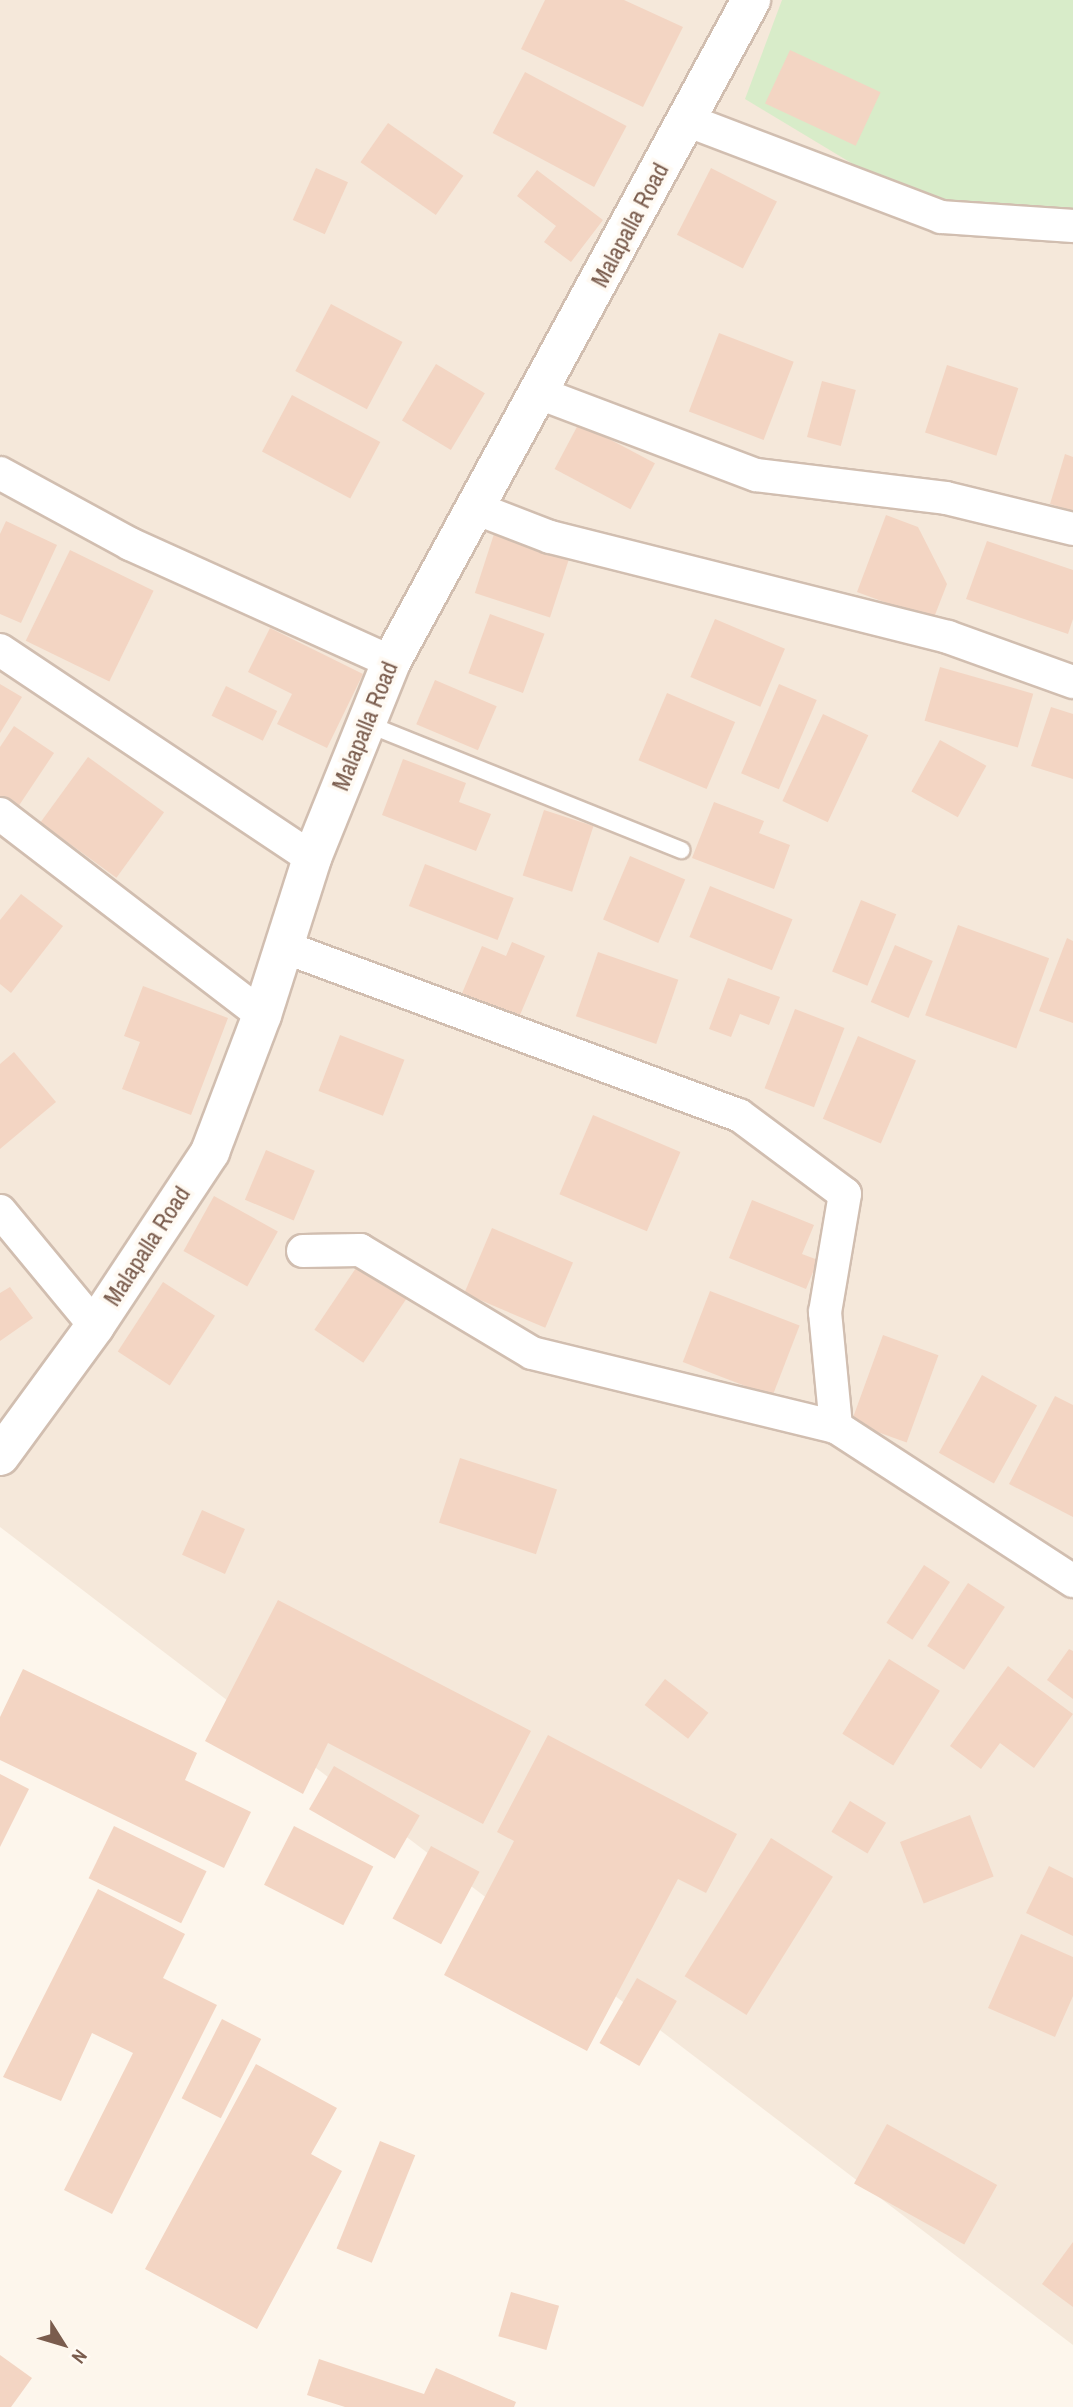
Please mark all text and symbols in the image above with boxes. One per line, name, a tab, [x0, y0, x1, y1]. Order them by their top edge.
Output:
street label: Malapalla Road	[585, 158, 675, 292]
street label: Malapalla Road	[326, 657, 404, 795]
street label: Malapalla Road	[98, 1181, 196, 1311]
north arrow	[28, 2309, 98, 2379]
text: N	[66, 2344, 94, 2369]

